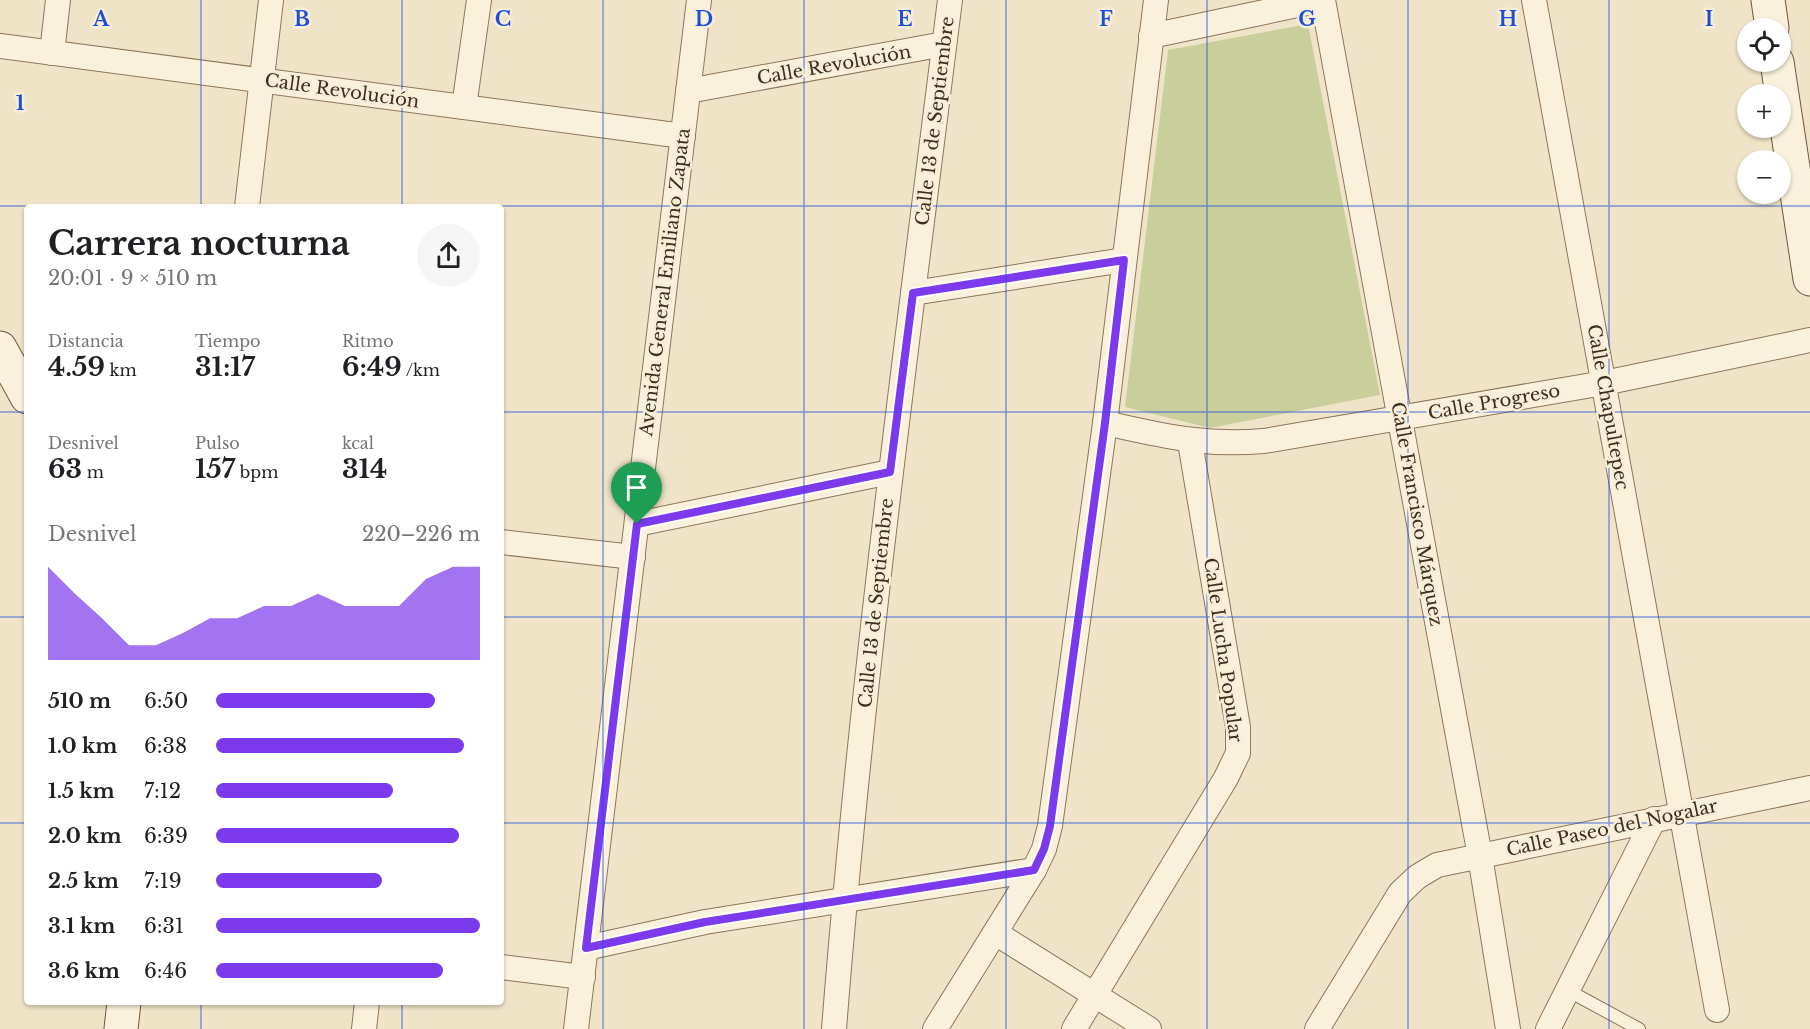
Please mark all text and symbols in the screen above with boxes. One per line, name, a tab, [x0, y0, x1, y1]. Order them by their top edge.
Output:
text: A	[92, 7, 110, 31]
text: B	[294, 7, 310, 31]
text: C	[495, 7, 511, 31]
text: D	[695, 7, 713, 31]
text: E	[897, 7, 913, 31]
text: F	[1099, 7, 1113, 31]
text: G	[1298, 7, 1316, 31]
text: H	[1499, 7, 1518, 31]
text: I	[1705, 7, 1713, 31]
street label: Calle 13 de Septiembre	[911, 15, 959, 227]
map controls	[1737, 18, 1791, 204]
button: locate	[1737, 18, 1791, 72]
street label: Calle Revolución	[755, 41, 913, 89]
street label: Calle Revolución	[263, 69, 421, 113]
button: +	[1737, 84, 1791, 138]
text: 1	[16, 91, 25, 115]
street label: Avenida General Emiliano Zapata	[635, 127, 695, 438]
button: −	[1737, 150, 1791, 204]
text: Carrera nocturna	[48, 223, 350, 264]
button: share	[417, 224, 480, 287]
text: 20:01 · 9 × 510 m	[48, 266, 217, 290]
street label: Calle Chapultepec	[1583, 322, 1633, 492]
text: Distancia	[48, 331, 124, 351]
text: Tiempo	[195, 331, 260, 351]
text: Ritmo	[342, 331, 394, 351]
text: 4.59	[48, 351, 105, 383]
text: 31:17	[195, 351, 255, 383]
text: 6:49	[342, 351, 402, 383]
text: km	[105, 360, 137, 380]
text: /km	[402, 360, 440, 380]
street label: Calle Progreso	[1426, 380, 1562, 424]
street label: Calle Francisco Márquez	[1386, 400, 1448, 628]
text: Desnivel	[48, 433, 119, 453]
text: Pulso	[195, 433, 240, 453]
text: kcal	[342, 433, 374, 453]
text: 63	[48, 453, 82, 485]
text: 157	[195, 453, 235, 485]
text: 314	[342, 453, 387, 485]
text: m	[82, 462, 104, 482]
text: bpm	[235, 462, 278, 482]
pin	[611, 462, 662, 524]
icon: arrive	[620, 471, 653, 504]
street label: Calle 13 de Septiembre	[854, 497, 898, 709]
text: Desnivel	[48, 522, 136, 546]
text: 220–226 m	[362, 522, 480, 546]
street label: Calle Lucha Popular	[1199, 556, 1247, 744]
text: 510 m	[48, 689, 111, 713]
text: 6:50	[144, 689, 188, 713]
text: 1.0 km	[48, 734, 117, 758]
text: 6:38	[144, 734, 187, 758]
text: 1.5 km	[48, 779, 115, 803]
text: 7:12	[144, 779, 181, 803]
street label: Calle Paseo del Nogalar	[1504, 795, 1720, 861]
text: 2.0 km	[48, 824, 122, 848]
text: 6:39	[144, 824, 188, 848]
text: 2.5 km	[48, 869, 119, 893]
text: 7:19	[144, 869, 182, 893]
text: 3.1 km	[48, 914, 115, 938]
text: 6:31	[144, 914, 184, 938]
text: 3.6 km	[48, 959, 120, 983]
text: 6:46	[144, 959, 187, 983]

